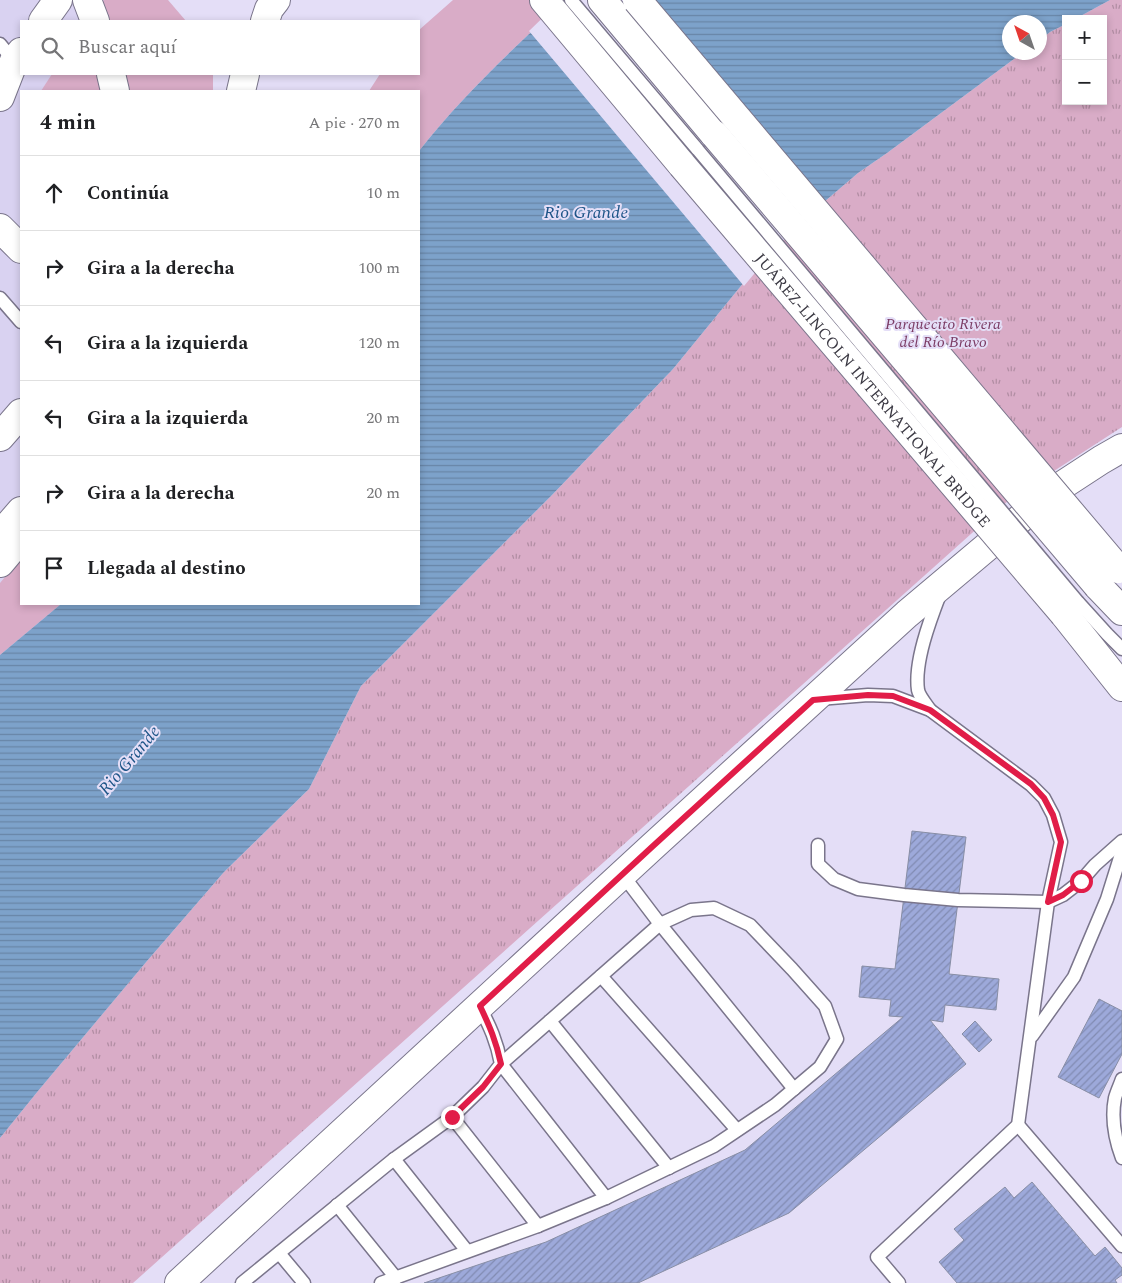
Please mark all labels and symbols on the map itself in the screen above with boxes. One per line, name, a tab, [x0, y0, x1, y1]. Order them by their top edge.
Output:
north arrow	[1002, 15, 1047, 60]
water label: Rio Grande	[544, 199, 628, 226]
street label: JUÁREZ-LINCOLN INTERNATIONAL BRIDGE	[749, 248, 996, 533]
park label: Parquecito Rivera del Río Bravo	[885, 312, 1001, 354]
water label: Rio Grande	[92, 719, 167, 801]
route start	[1070, 870, 1093, 893]
route end	[441, 1106, 464, 1129]

